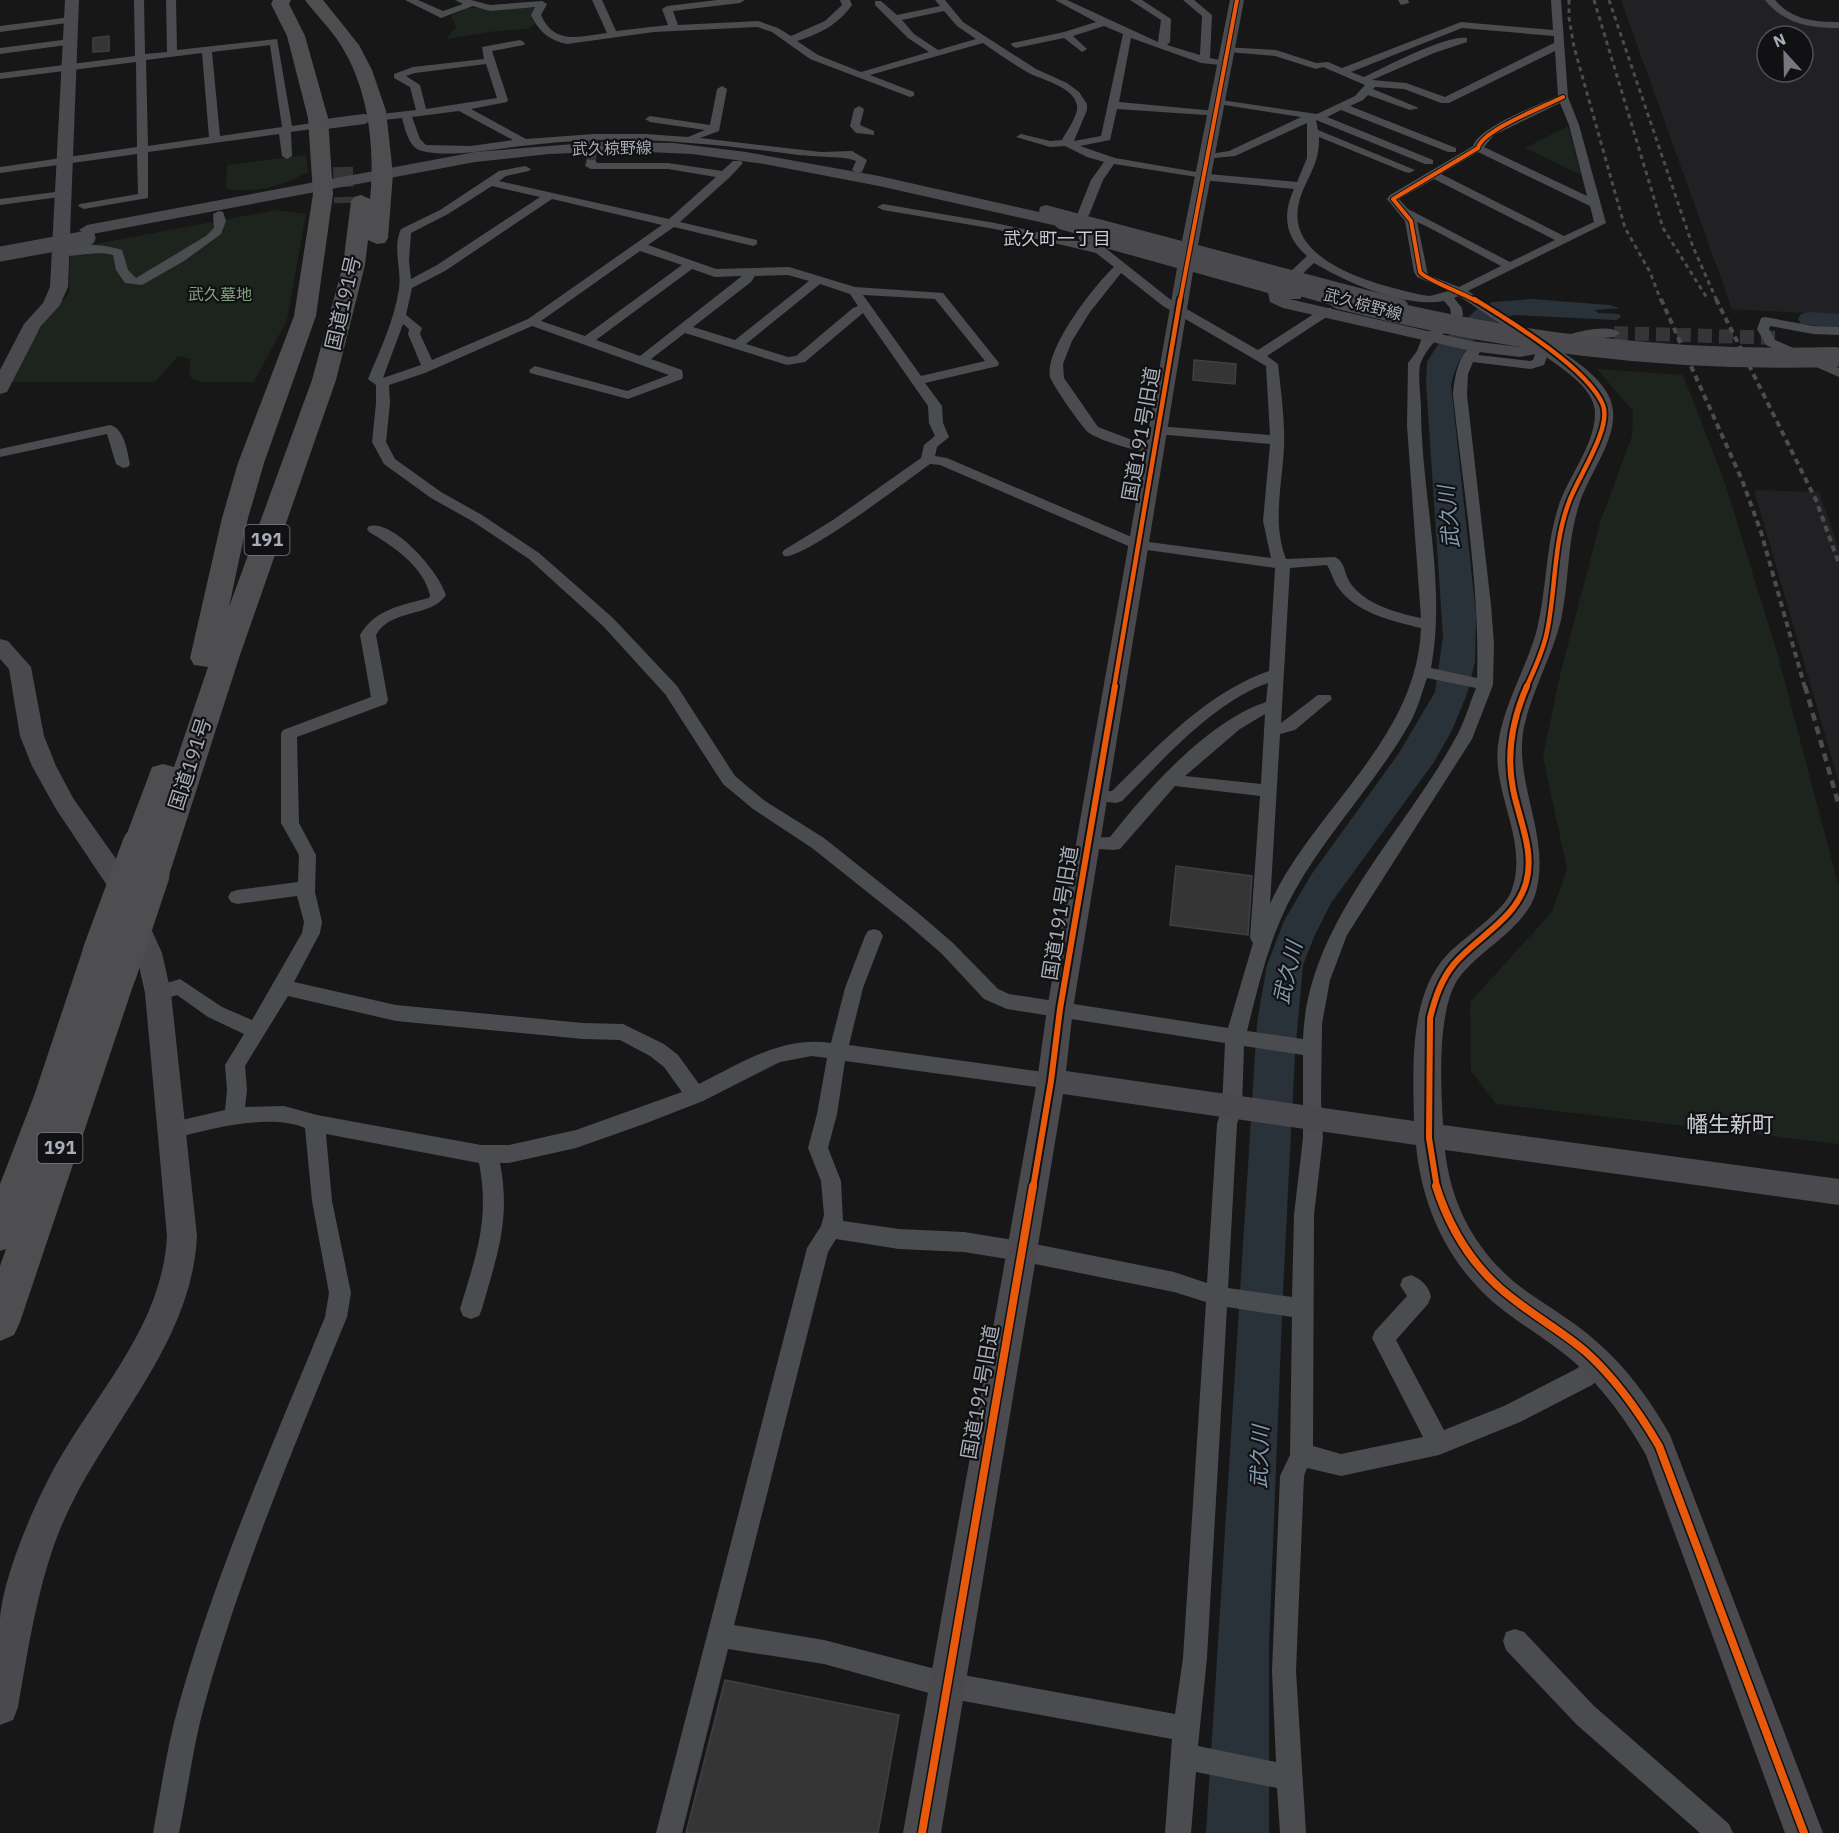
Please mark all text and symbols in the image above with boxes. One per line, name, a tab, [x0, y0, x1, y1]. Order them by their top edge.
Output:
north arrow	[1755, 24, 1815, 84]
text: N	[1770, 29, 1789, 52]
street label: 武久椋野線	[572, 137, 652, 159]
district label: 武久町一丁目	[1003, 227, 1111, 250]
street label: 国道191号	[319, 253, 366, 353]
park label: 武久墓地	[188, 284, 252, 304]
street label: 武久椋野線	[1322, 284, 1404, 324]
street label: 国道191号旧道	[1115, 365, 1166, 503]
water label: 武久川	[1431, 482, 1465, 550]
road number: 191	[244, 525, 290, 555]
street label: 国道191号	[162, 714, 217, 814]
street label: 国道191号旧道	[1036, 844, 1083, 982]
water label: 武久川	[1266, 937, 1308, 1007]
district label: 幡生新町	[1686, 1109, 1774, 1138]
road number: 191	[38, 1133, 82, 1163]
street label: 国道191号旧道	[954, 1323, 1005, 1461]
water label: 武久川	[1244, 1423, 1274, 1489]

